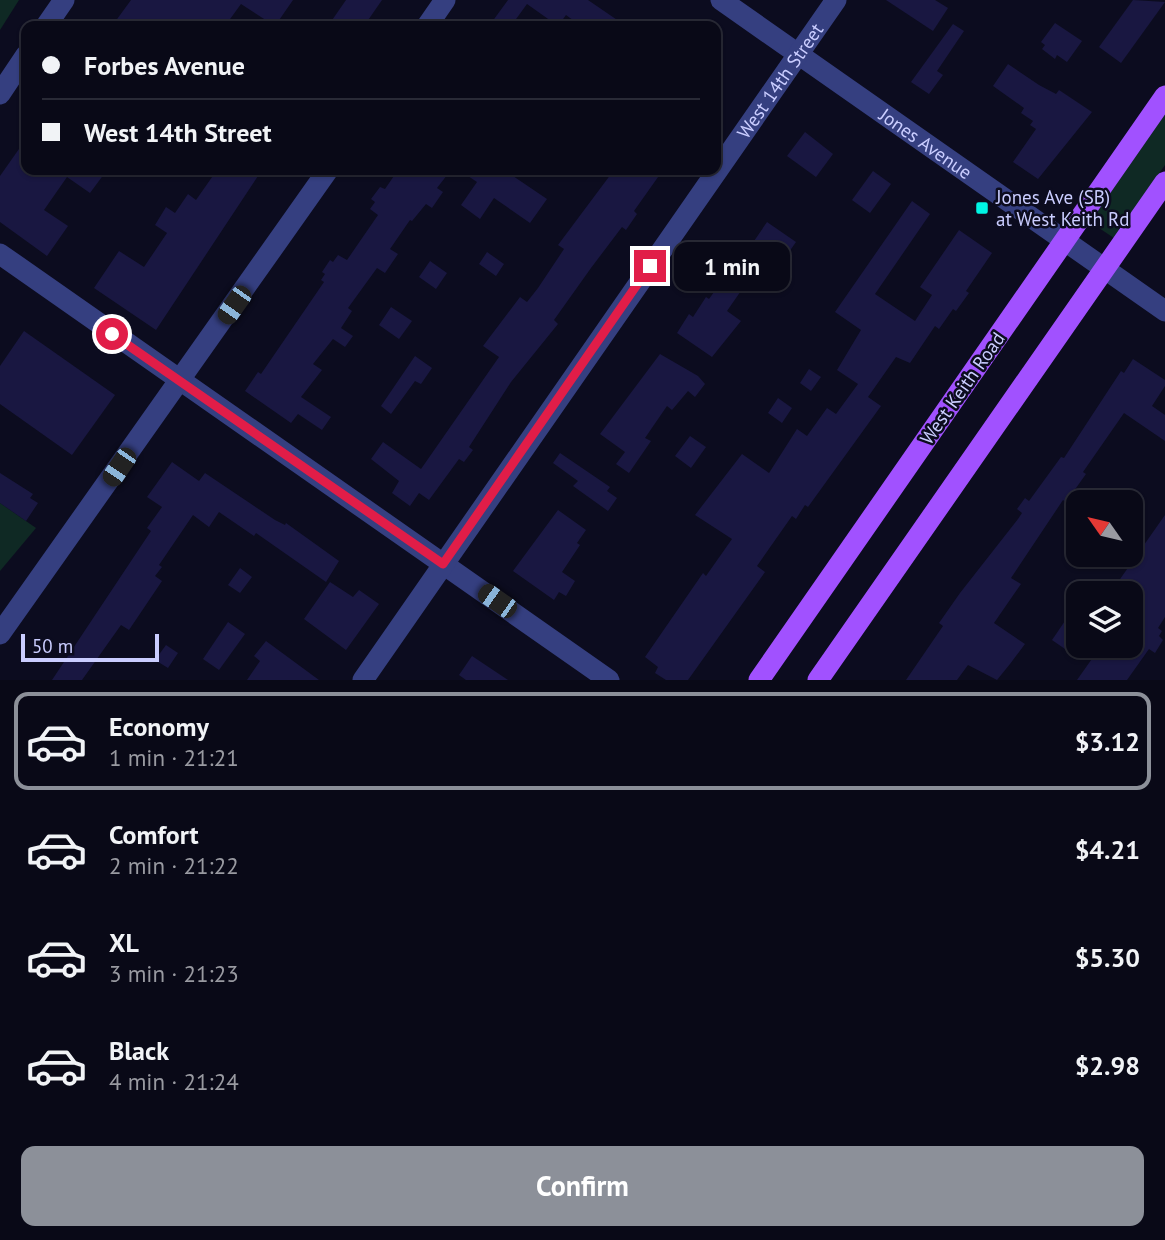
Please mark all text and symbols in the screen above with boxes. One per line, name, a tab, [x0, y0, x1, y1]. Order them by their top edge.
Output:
street label: West 14th Street	[731, 18, 829, 143]
text: Forbes Avenue	[84, 49, 245, 82]
street label: Jones Avenue	[874, 102, 977, 184]
text: West 14th Street	[84, 116, 272, 149]
place label: Jones Ave (SB) at West Keith Rd	[995, 185, 1130, 231]
marker: Jones Ave (SB) at West Keith Rd	[974, 200, 990, 216]
callout: 1 min	[674, 242, 790, 290]
route end	[634, 250, 666, 282]
text: 1 min	[704, 252, 760, 281]
car	[214, 282, 255, 328]
route start	[96, 318, 128, 350]
street label: West Keith Road	[914, 327, 1010, 449]
car	[99, 444, 140, 490]
north arrow	[1066, 490, 1143, 567]
map controls	[1066, 490, 1143, 658]
car	[474, 580, 521, 622]
button: layers	[1066, 581, 1143, 658]
scale bar	[21, 631, 159, 663]
text: 50 m	[32, 634, 73, 658]
icon: car	[25, 710, 88, 773]
text: Economy	[109, 710, 209, 743]
text: $3.12	[1075, 725, 1140, 758]
text: 1 min · 21:21	[109, 743, 239, 772]
icon: car	[25, 818, 88, 881]
text: Comfort	[109, 818, 199, 851]
text: $4.21	[1075, 833, 1140, 866]
text: 2 min · 21:22	[109, 851, 239, 880]
icon: car	[25, 926, 88, 989]
text: XL	[109, 926, 139, 959]
text: $5.30	[1075, 941, 1140, 974]
text: 3 min · 21:23	[109, 959, 239, 988]
icon: car	[25, 1034, 88, 1097]
text: Black	[109, 1034, 169, 1067]
text: $2.98	[1075, 1049, 1140, 1082]
text: 4 min · 21:24	[109, 1067, 239, 1096]
button: Confirm	[21, 1146, 1144, 1226]

